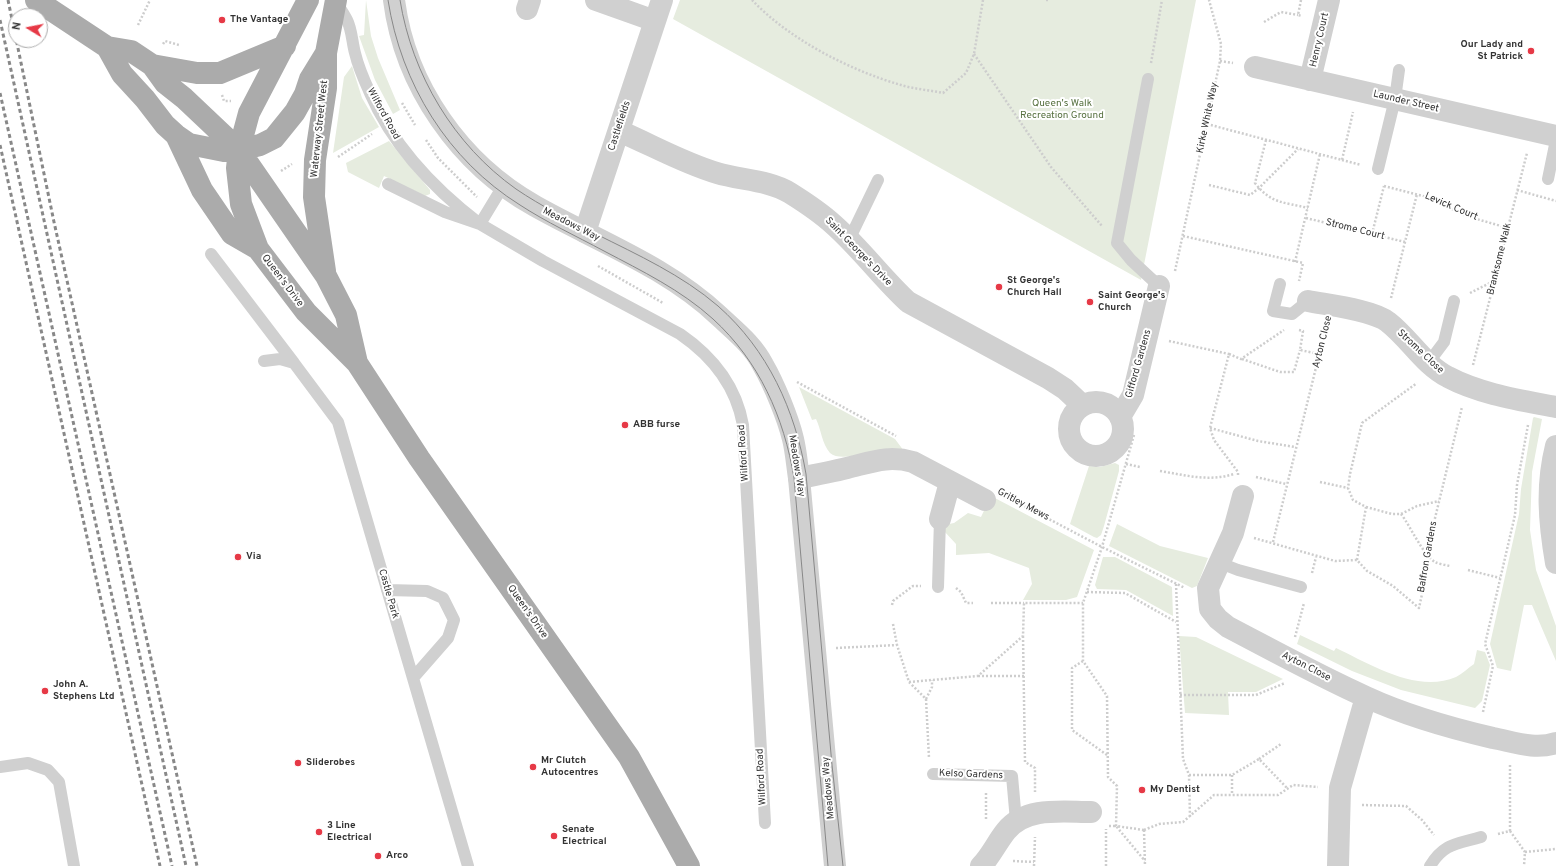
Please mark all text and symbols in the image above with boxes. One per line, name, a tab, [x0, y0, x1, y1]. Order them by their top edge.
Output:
north arrow	[8, 8, 48, 48]
street label: Henry Court	[1308, 12, 1332, 68]
place label: The Vantage	[230, 14, 288, 26]
marker: The Vantage	[217, 15, 227, 25]
text: N	[10, 21, 25, 31]
place label: Our Lady and St Patrick	[1461, 39, 1523, 62]
marker: Our Lady and St Patrick	[1526, 46, 1536, 56]
street label: Waterway Street West	[309, 80, 331, 178]
street label: Kirke White Way	[1195, 81, 1221, 155]
street label: Wilford Road	[364, 86, 402, 142]
street label: Launder Street	[1372, 89, 1440, 115]
park label: Queen's Walk Recreation Ground	[1020, 98, 1104, 122]
street label: Castlefields	[606, 99, 634, 153]
street label: Levick Court	[1423, 190, 1479, 224]
street label: Meadows Way	[540, 205, 602, 245]
street label: Saint George's Drive	[822, 215, 894, 289]
street label: Strome Court	[1324, 217, 1386, 243]
street label: Branksome Walk	[1485, 222, 1515, 296]
street label: Queen's Drive	[258, 252, 306, 310]
place label: St George's Church Hall	[1007, 275, 1062, 298]
marker: St George's Church Hall	[994, 282, 1004, 292]
place label: Saint George's Church	[1098, 290, 1165, 314]
marker: Saint George's Church	[1085, 297, 1095, 307]
street label: Ayton Close	[1311, 315, 1335, 369]
street label: Strome Close	[1394, 327, 1446, 377]
street label: Gifford Gardens	[1123, 328, 1155, 400]
place label: ABB furse	[633, 419, 680, 431]
marker: ABB furse	[620, 420, 630, 430]
street label: Wilford Road	[736, 424, 752, 482]
street label: Meadows Way	[785, 434, 807, 498]
street label: Gritley Mews	[995, 486, 1051, 524]
street label: Balfron Gardens	[1416, 520, 1440, 594]
place label: Via	[246, 551, 261, 563]
marker: Via	[233, 552, 243, 562]
street label: Castle Park	[375, 568, 401, 620]
street label: Queen's Drive	[504, 583, 550, 641]
street label: Ayton Close	[1279, 650, 1333, 684]
place label: John A. Stephens Ltd	[53, 679, 114, 702]
marker: John A. Stephens Ltd	[40, 686, 50, 696]
street label: Wilford Road	[755, 748, 769, 806]
place label: Mr Clutch Autocentres	[541, 755, 598, 778]
street label: Meadows Way	[820, 756, 838, 820]
place label: Sliderobes	[306, 757, 355, 769]
marker: Sliderobes	[293, 758, 303, 768]
marker: Mr Clutch Autocentres	[528, 762, 538, 772]
street label: Kelso Gardens	[939, 768, 1003, 782]
place label: My Dentist	[1150, 784, 1200, 796]
marker: My Dentist	[1137, 785, 1147, 795]
place label: 3 Line Electrical	[327, 820, 372, 844]
place label: Senate Electrical	[562, 824, 607, 848]
marker: 3 Line Electrical	[314, 827, 324, 837]
marker: Senate Electrical	[549, 831, 559, 841]
place label: Arco	[386, 850, 408, 862]
marker: Arco	[373, 851, 383, 861]

